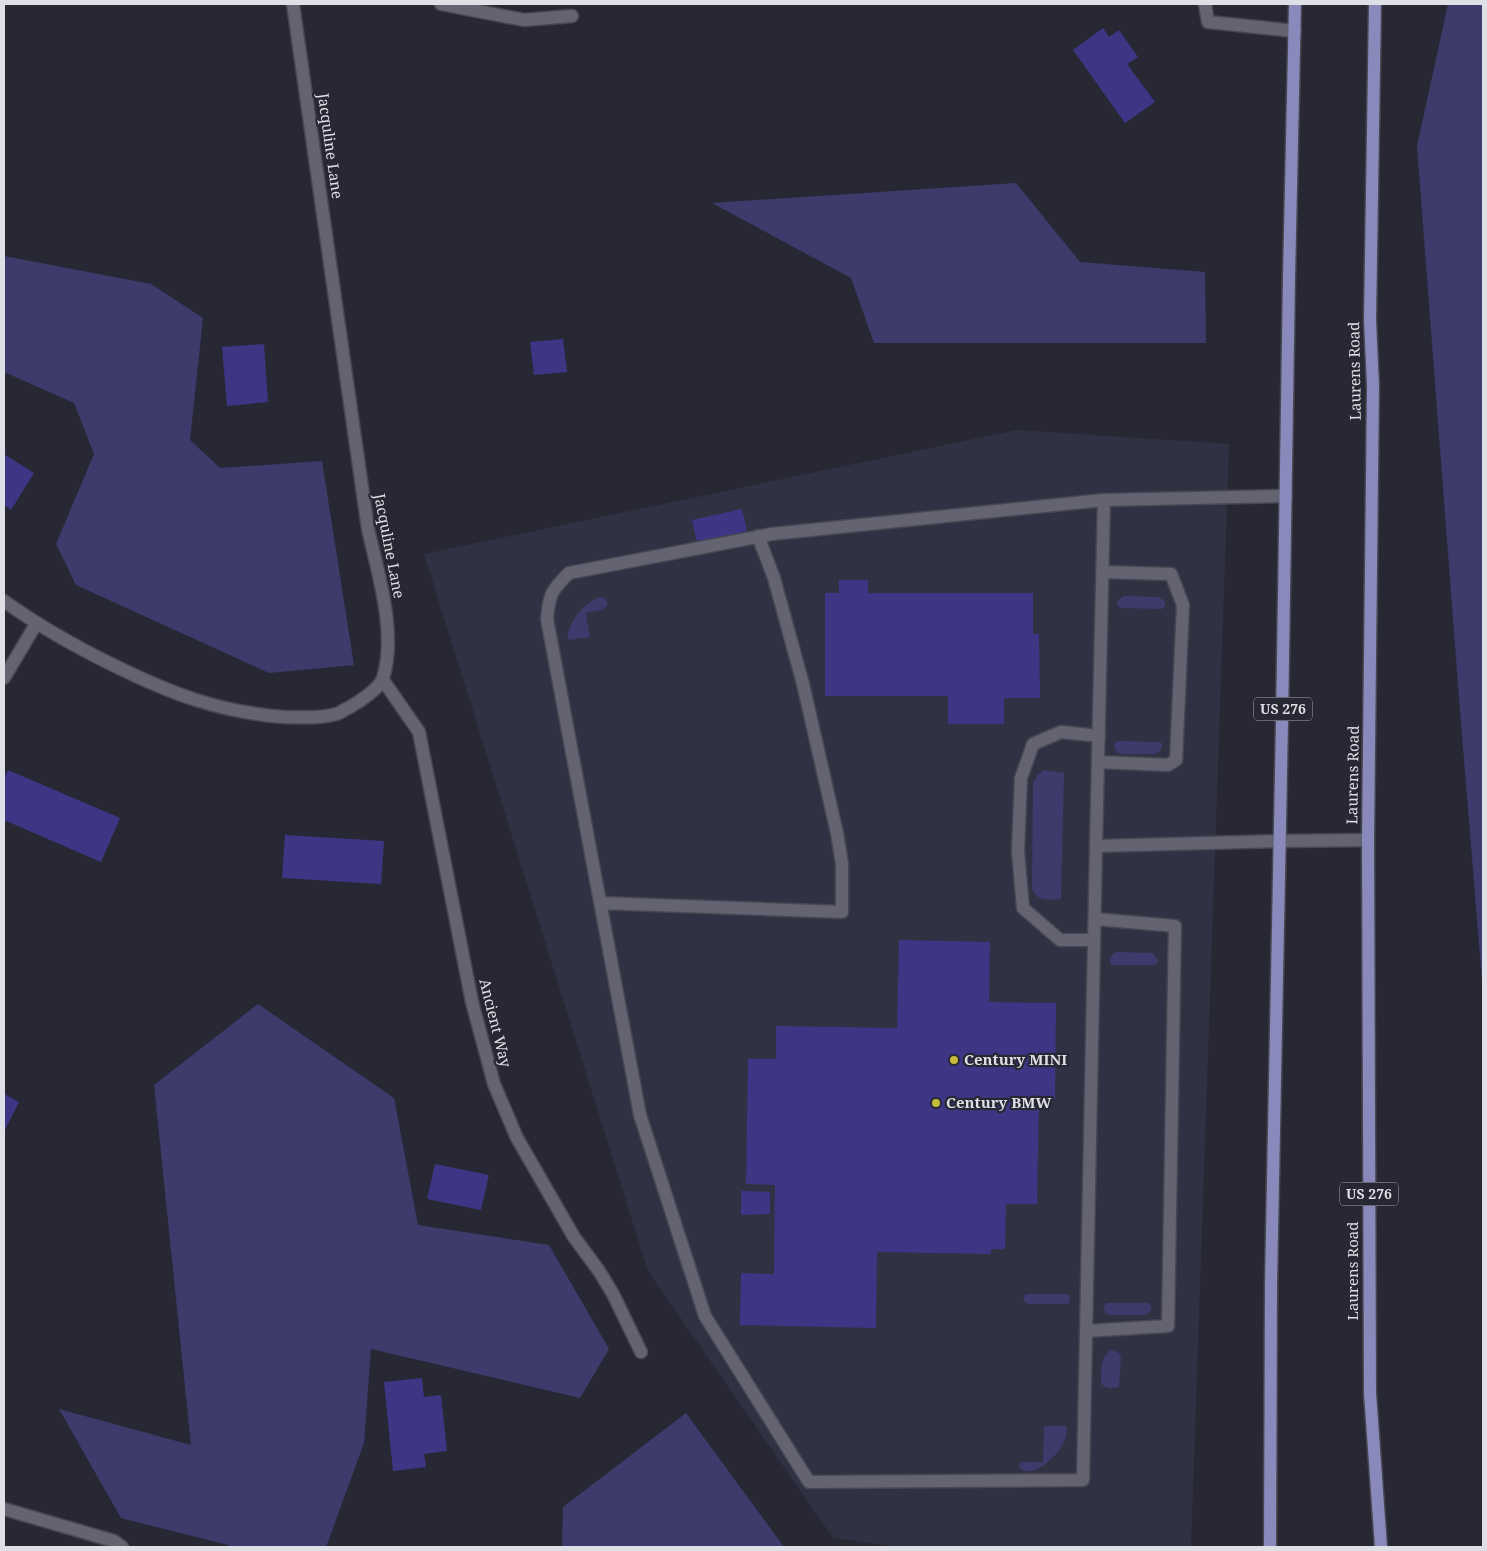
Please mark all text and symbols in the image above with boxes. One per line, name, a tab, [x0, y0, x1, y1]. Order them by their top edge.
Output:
street label: Jacquline Lane	[314, 91, 348, 200]
street label: Laurens Road	[1343, 321, 1365, 421]
street label: Jacquline Lane	[370, 491, 410, 600]
road number: US 276	[1254, 698, 1312, 721]
street label: Laurens Road	[1341, 725, 1363, 825]
street label: Ancient Way	[475, 976, 517, 1070]
place label: Century MINI	[964, 1049, 1067, 1069]
marker: Century MINI	[948, 1054, 960, 1066]
place label: Century BMW	[946, 1092, 1052, 1112]
marker: Century BMW	[930, 1097, 942, 1109]
road number: US 276	[1340, 1182, 1398, 1206]
street label: Laurens Road	[1342, 1222, 1362, 1320]

